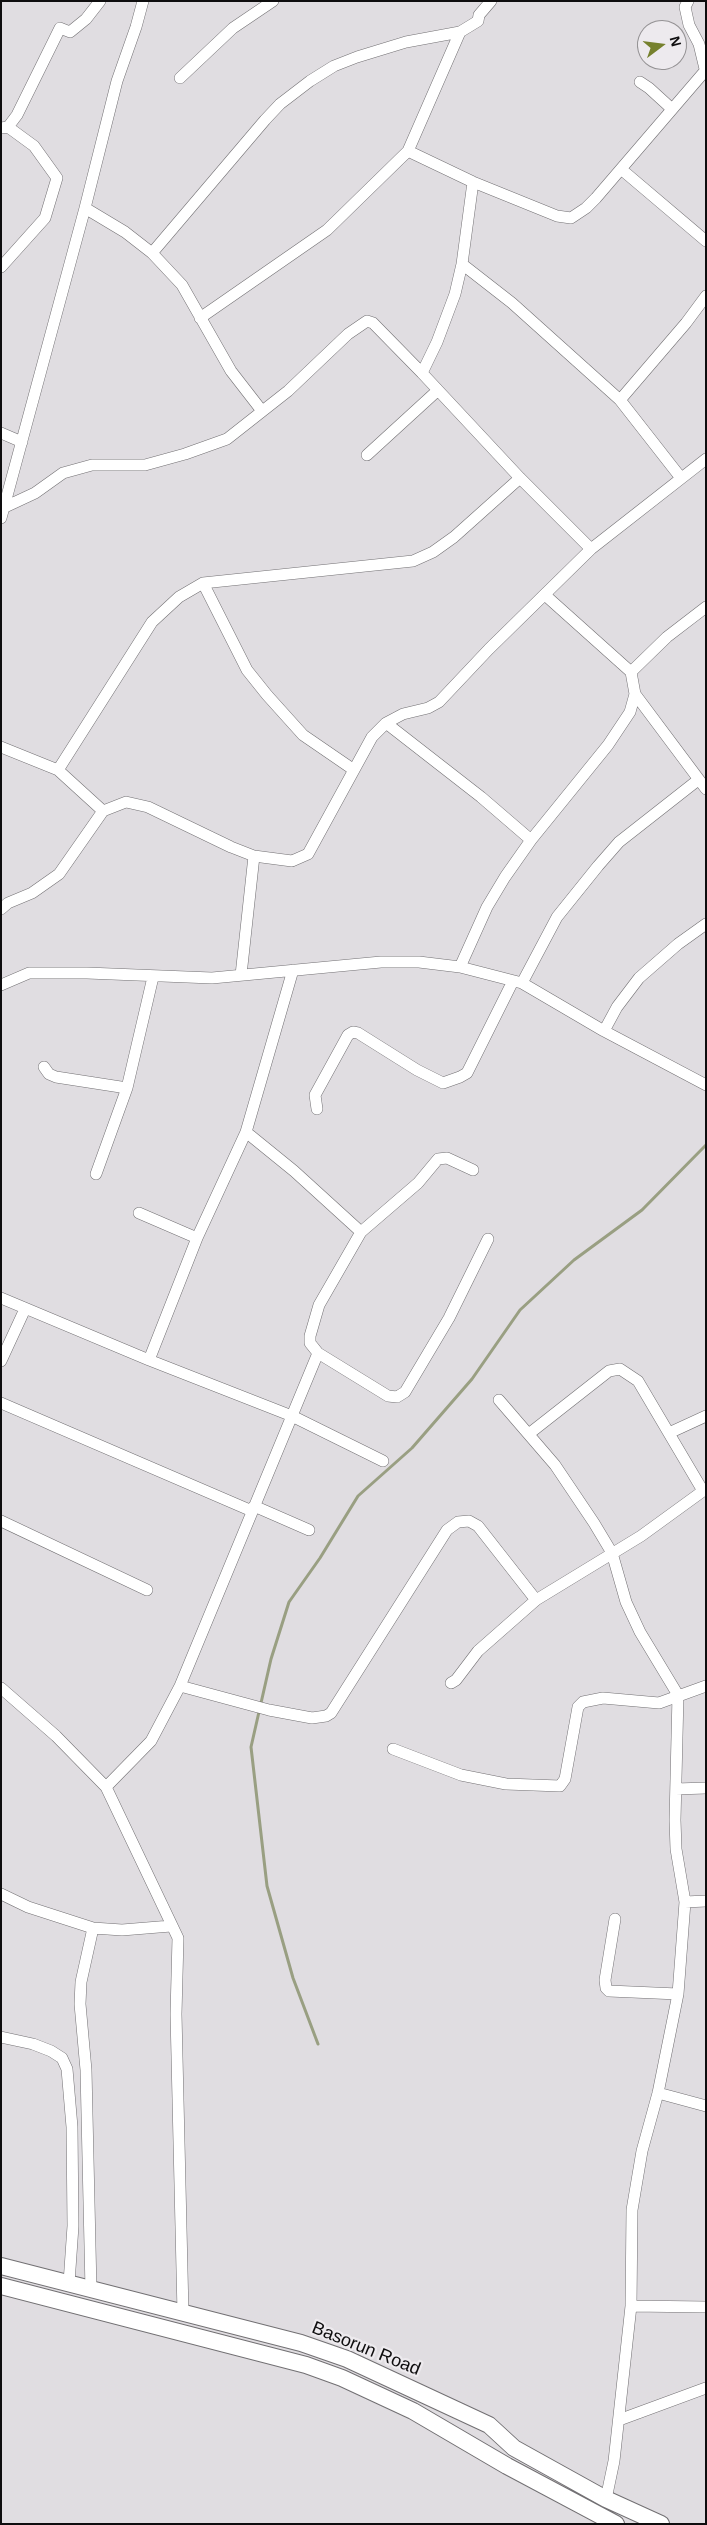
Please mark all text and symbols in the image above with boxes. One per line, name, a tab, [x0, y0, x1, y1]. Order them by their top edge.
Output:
north arrow	[637, 20, 687, 70]
text: N	[666, 34, 685, 48]
street label: Basorun Road	[309, 2317, 423, 2381]

